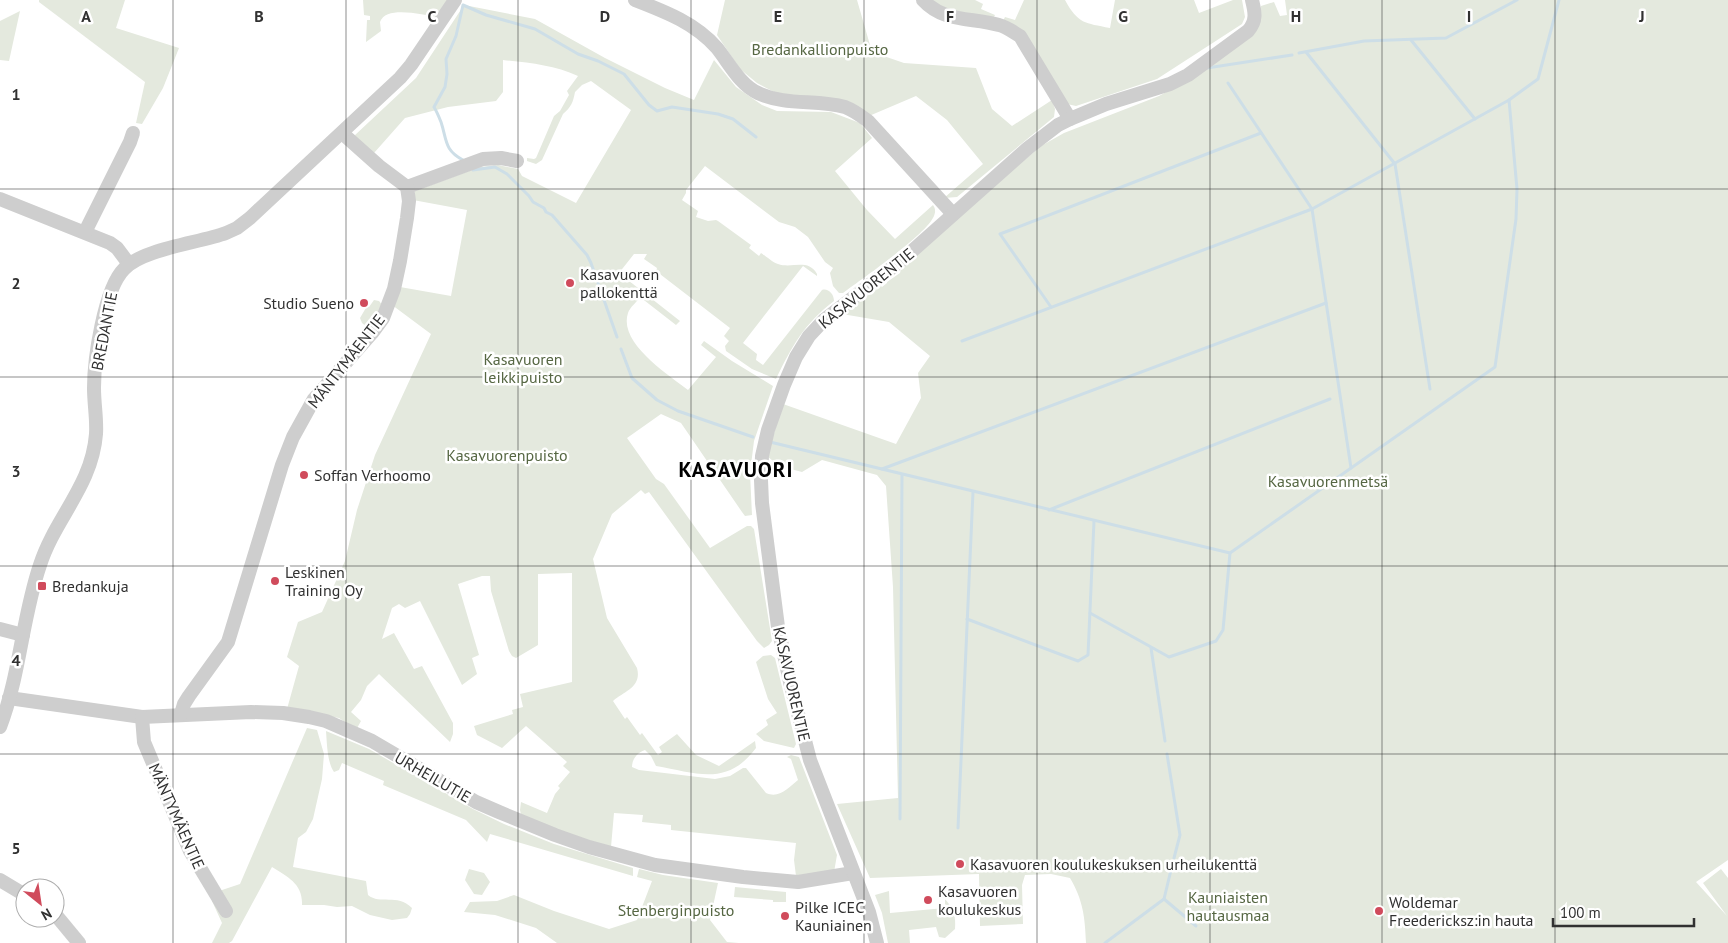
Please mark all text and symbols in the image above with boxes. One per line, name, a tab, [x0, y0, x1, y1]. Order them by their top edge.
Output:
text: A	[81, 6, 91, 26]
text: B	[254, 6, 264, 26]
text: C	[428, 6, 437, 26]
text: D	[600, 6, 610, 26]
text: E	[774, 6, 782, 26]
text: F	[946, 6, 954, 26]
text: G	[1118, 6, 1128, 26]
text: H	[1291, 6, 1301, 26]
text: I	[1467, 6, 1471, 26]
text: J	[1638, 6, 1645, 26]
park label: Bredankallionpuisto	[752, 39, 888, 59]
text: 1	[11, 84, 21, 104]
street label: KASAVUORENTIE	[814, 243, 918, 333]
place label: Kasavuoren pallokenttä	[580, 264, 659, 302]
text: 2	[11, 273, 21, 293]
marker: Kasavuoren pallokenttä	[564, 277, 576, 289]
street label: BREDANTIE	[87, 290, 121, 372]
place label: Studio Sueno	[263, 293, 354, 313]
marker: Studio Sueno	[358, 297, 370, 309]
street label: MÄNTYMÄENTIE	[303, 310, 389, 412]
park label: Kasavuoren leikkipuisto	[483, 349, 563, 387]
park label: Kasavuorenpuisto	[446, 445, 568, 465]
district label: KASAVUORI	[678, 456, 794, 483]
text: 3	[11, 461, 21, 481]
place label: Soffan Verhoomo	[314, 465, 431, 485]
marker: Soffan Verhoomo	[298, 469, 310, 481]
park label: Kasavuorenmetsä	[1268, 471, 1388, 491]
place label: Leskinen Training Oy	[285, 562, 363, 600]
marker: Leskinen Training Oy	[269, 575, 281, 587]
place label: Bredankuja	[52, 576, 129, 596]
marker: Bredankuja	[36, 580, 48, 592]
street label: KASAVUORENTIE	[769, 625, 815, 743]
text: 4	[11, 650, 21, 670]
street label: URHEILUTIE	[391, 747, 475, 807]
street label: MÄNTYMÄENTIE	[145, 760, 209, 872]
text: 5	[11, 838, 21, 858]
place label: Kasavuoren koulukeskuksen urheilukenttä	[970, 854, 1257, 874]
marker: Kasavuoren koulukeskuksen urheilukenttä	[954, 858, 966, 870]
north arrow	[15, 878, 65, 928]
place label: Kasavuoren koulukeskus	[938, 881, 1022, 919]
park label: Kauniaisten hautausmaa	[1187, 887, 1269, 925]
place label: Woldemar Freedericksz:in hauta	[1389, 892, 1534, 930]
marker: Kasavuoren koulukeskus	[922, 894, 934, 906]
scale bar	[1553, 896, 1694, 928]
place label: Pilke ICEC Kauniainen	[795, 897, 872, 935]
park label: Stenberginpuisto	[618, 900, 734, 920]
text: 100 m	[1560, 903, 1601, 922]
text: N	[38, 904, 55, 924]
marker: Woldemar Freedericksz:in hauta	[1373, 905, 1385, 917]
marker: Pilke ICEC Kauniainen	[779, 910, 791, 922]

